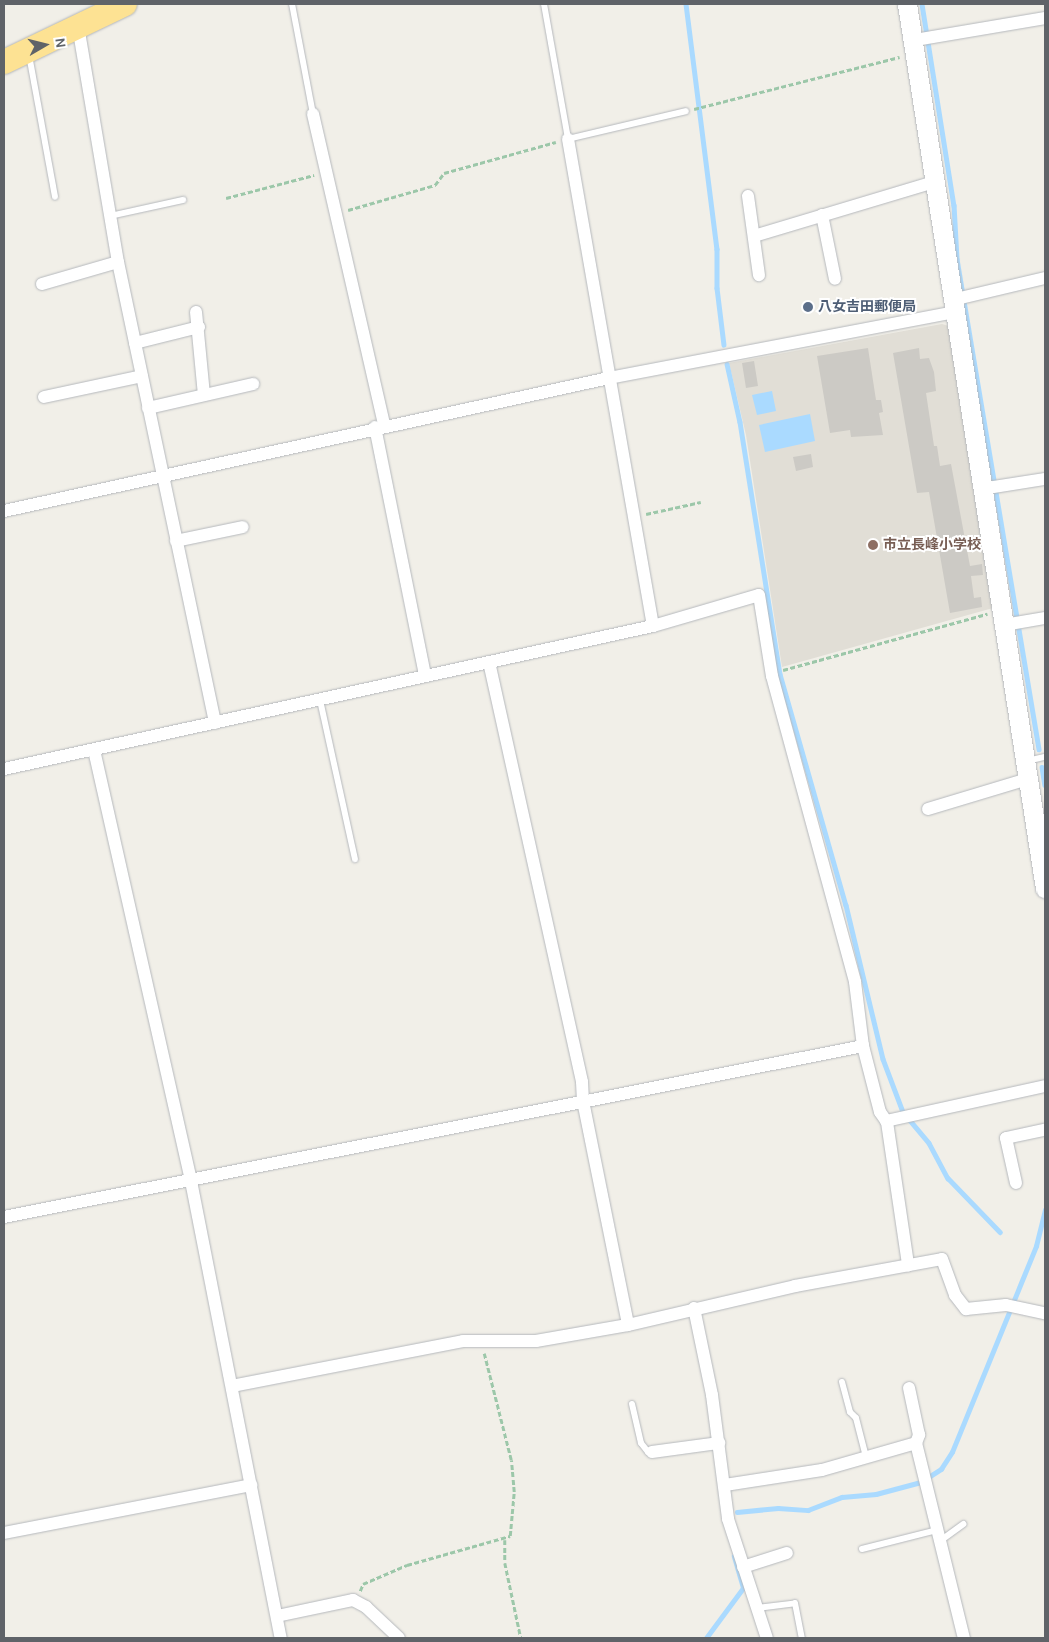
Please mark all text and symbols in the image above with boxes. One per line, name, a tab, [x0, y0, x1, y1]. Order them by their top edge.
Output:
north arrow	[20, 20, 70, 70]
text: N	[51, 37, 69, 49]
place label: 八女吉田郵便局	[818, 299, 916, 315]
marker: 八女吉田郵便局	[802, 301, 814, 313]
place label: 市立長峰小学校	[883, 537, 981, 553]
marker: 市立長峰小学校	[867, 539, 879, 551]

